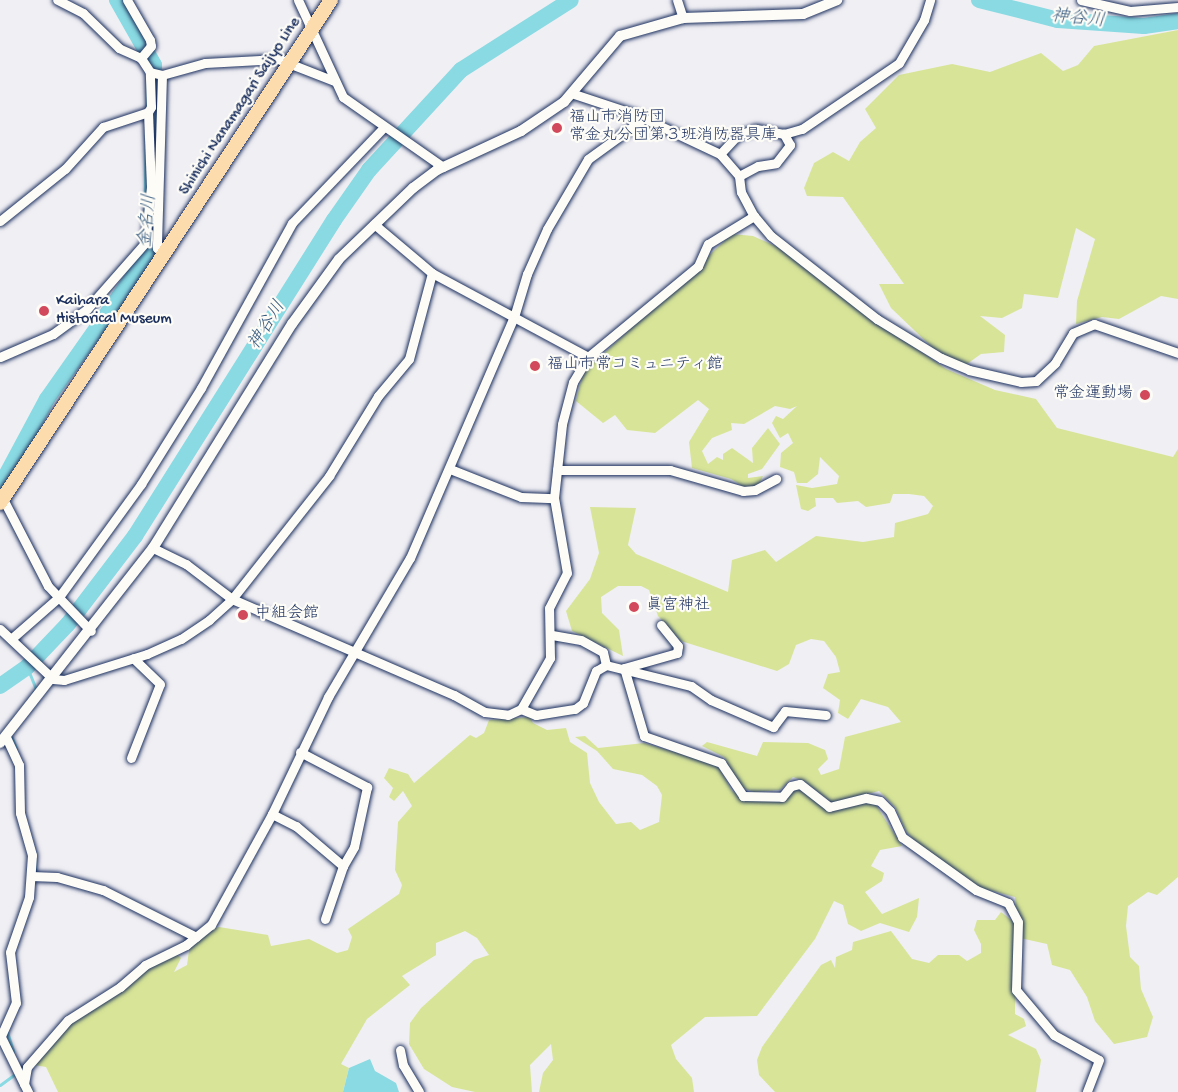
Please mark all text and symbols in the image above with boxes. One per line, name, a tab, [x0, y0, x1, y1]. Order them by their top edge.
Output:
water label: 神谷川	[1050, 6, 1106, 34]
street label: Shinichi Nanamagari Saijyo Line	[176, 14, 306, 200]
place label: 福山市消防団 常金丸分団第３班消防器具庫	[569, 109, 777, 147]
marker: 福山市消防団 常金丸分団第３班消防器具庫	[550, 121, 564, 135]
water label: 金名川	[136, 193, 162, 249]
place label: Kaihara Historical Museum	[56, 292, 172, 330]
water label: 神谷川	[245, 297, 291, 355]
marker: Kaihara Historical Museum	[37, 304, 51, 318]
place label: 福山市常コミュニティ館	[547, 356, 723, 376]
marker: 福山市常コミュニティ館	[528, 359, 542, 373]
place label: 常金運動場	[1053, 385, 1133, 405]
marker: 常金運動場	[1138, 388, 1152, 402]
place label: 眞宮神社	[646, 597, 710, 617]
marker: 眞宮神社	[627, 600, 641, 614]
place label: 中組会館	[255, 605, 319, 625]
marker: 中組会館	[236, 608, 250, 622]

